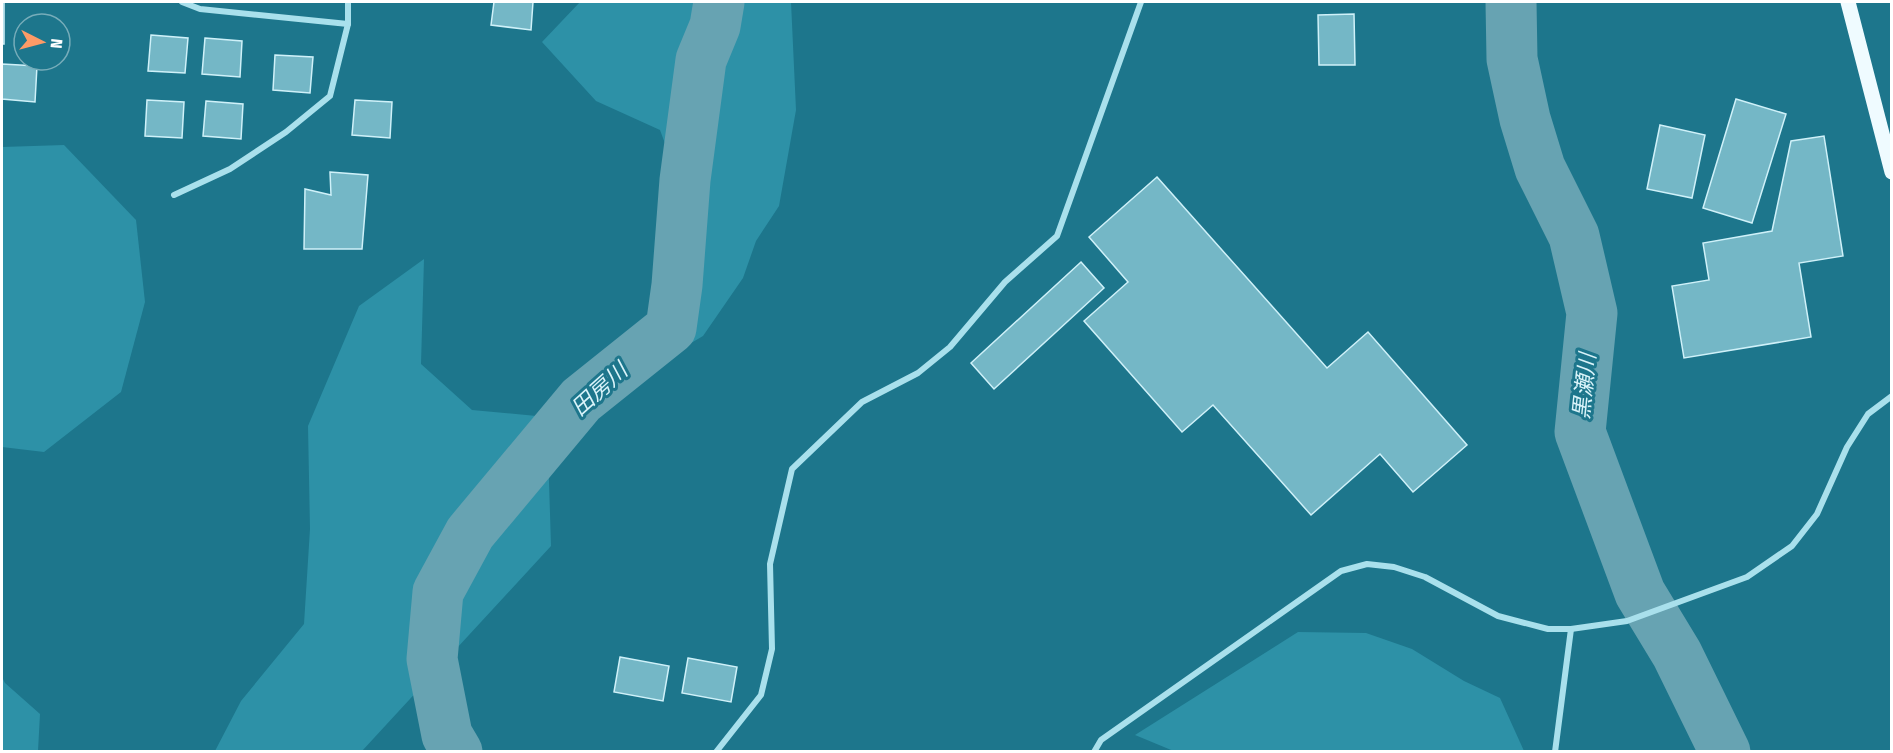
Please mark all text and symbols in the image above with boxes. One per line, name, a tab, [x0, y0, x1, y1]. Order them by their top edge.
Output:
north arrow	[12, 12, 72, 72]
text: N	[46, 38, 66, 49]
water label: 黒瀬川	[1568, 350, 1602, 420]
water label: 田房川	[566, 356, 634, 421]

